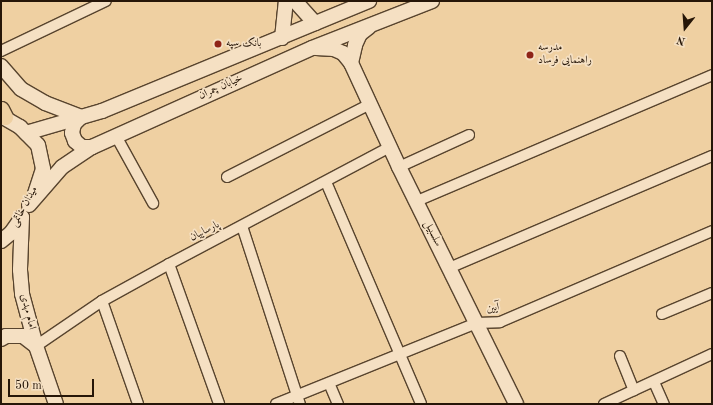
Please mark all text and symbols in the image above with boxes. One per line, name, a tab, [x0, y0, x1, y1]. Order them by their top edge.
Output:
north arrow	[665, 8, 705, 48]
text: N	[676, 33, 687, 46]
place label: بانک سپه	[226, 37, 261, 51]
marker: بانک سپه	[213, 39, 223, 49]
place label: مدرسه راهنمایی فرساد	[538, 42, 592, 68]
marker: مدرسه راهنمایی فرساد	[525, 50, 535, 60]
street label: خیابان چمران	[197, 72, 245, 104]
street label: میدان خاتمی	[8, 184, 42, 230]
street label: پارساییان	[188, 219, 222, 245]
street label: سلسبیل	[420, 219, 444, 249]
street label: امام مهدی	[16, 293, 38, 331]
street label: آیین	[486, 301, 500, 317]
scale bar	[10, 371, 96, 397]
text: 50 m	[15, 380, 42, 392]

